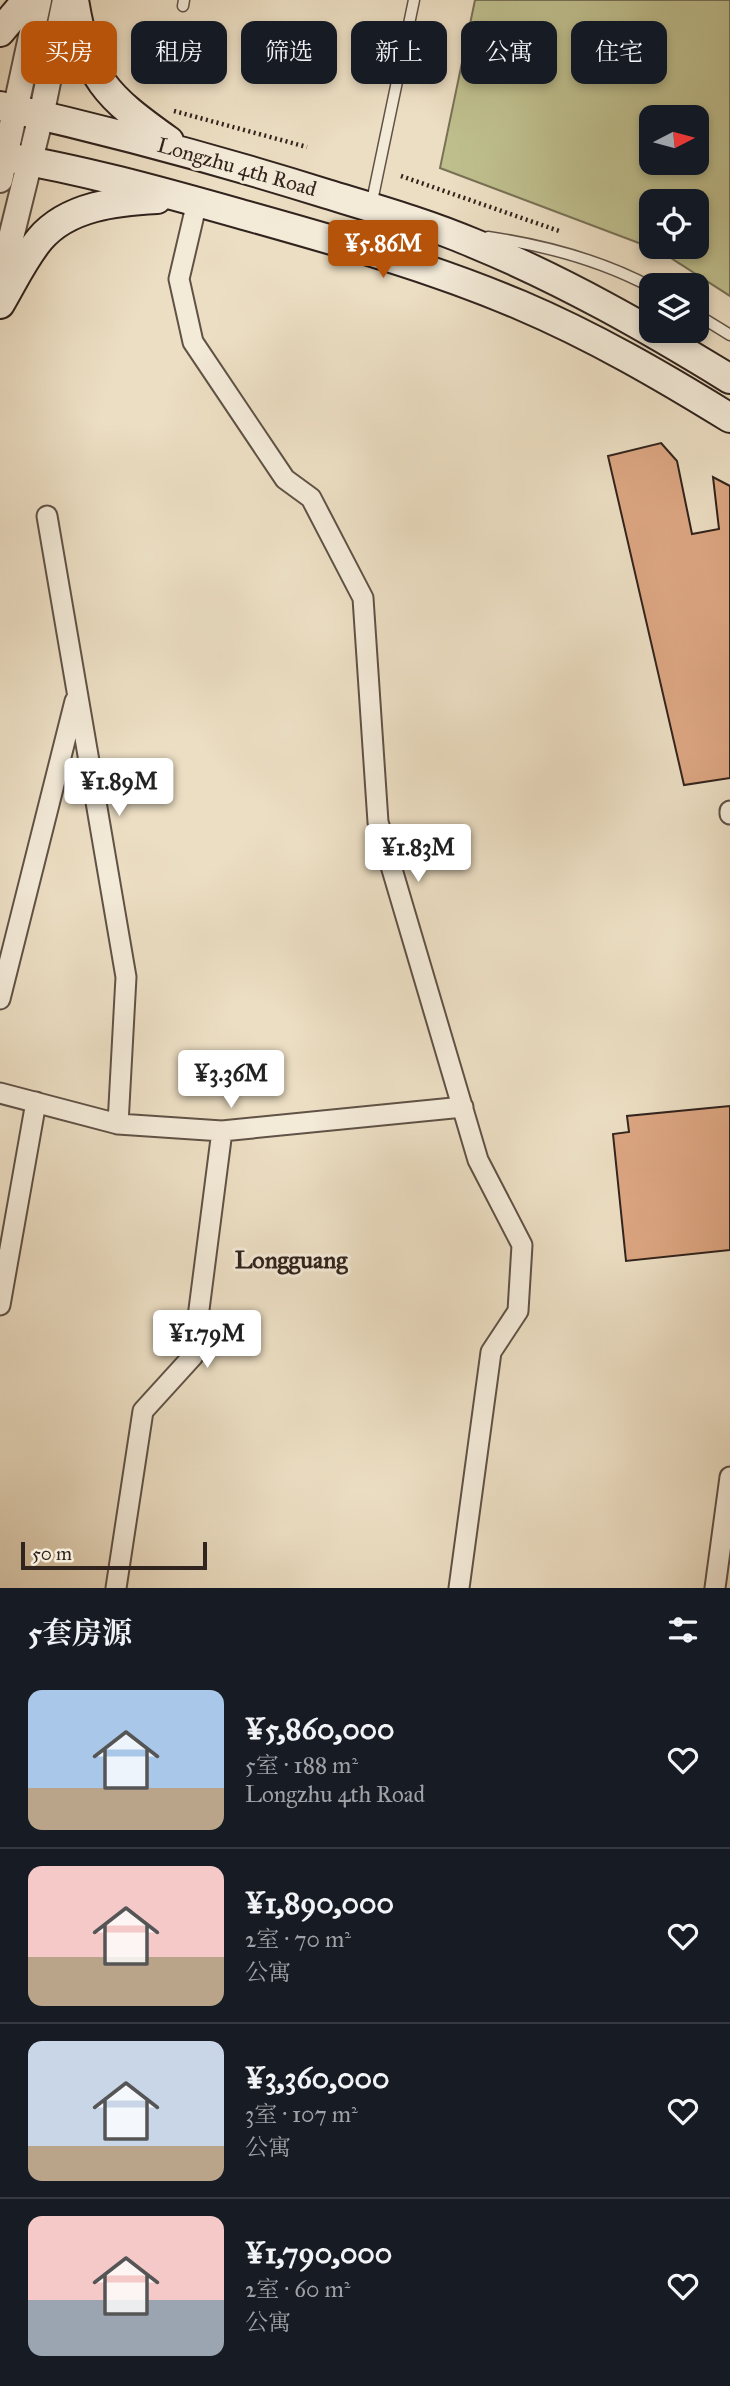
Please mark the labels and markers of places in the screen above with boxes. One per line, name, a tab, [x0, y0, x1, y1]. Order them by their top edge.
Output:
pin: ¥5.86M	[326, 220, 440, 280]
pin: ¥1.89M	[62, 758, 176, 818]
pin: ¥1.83M	[361, 824, 475, 884]
pin: ¥3.36M	[174, 1050, 288, 1110]
pin: ¥1.79M	[150, 1310, 264, 1370]

